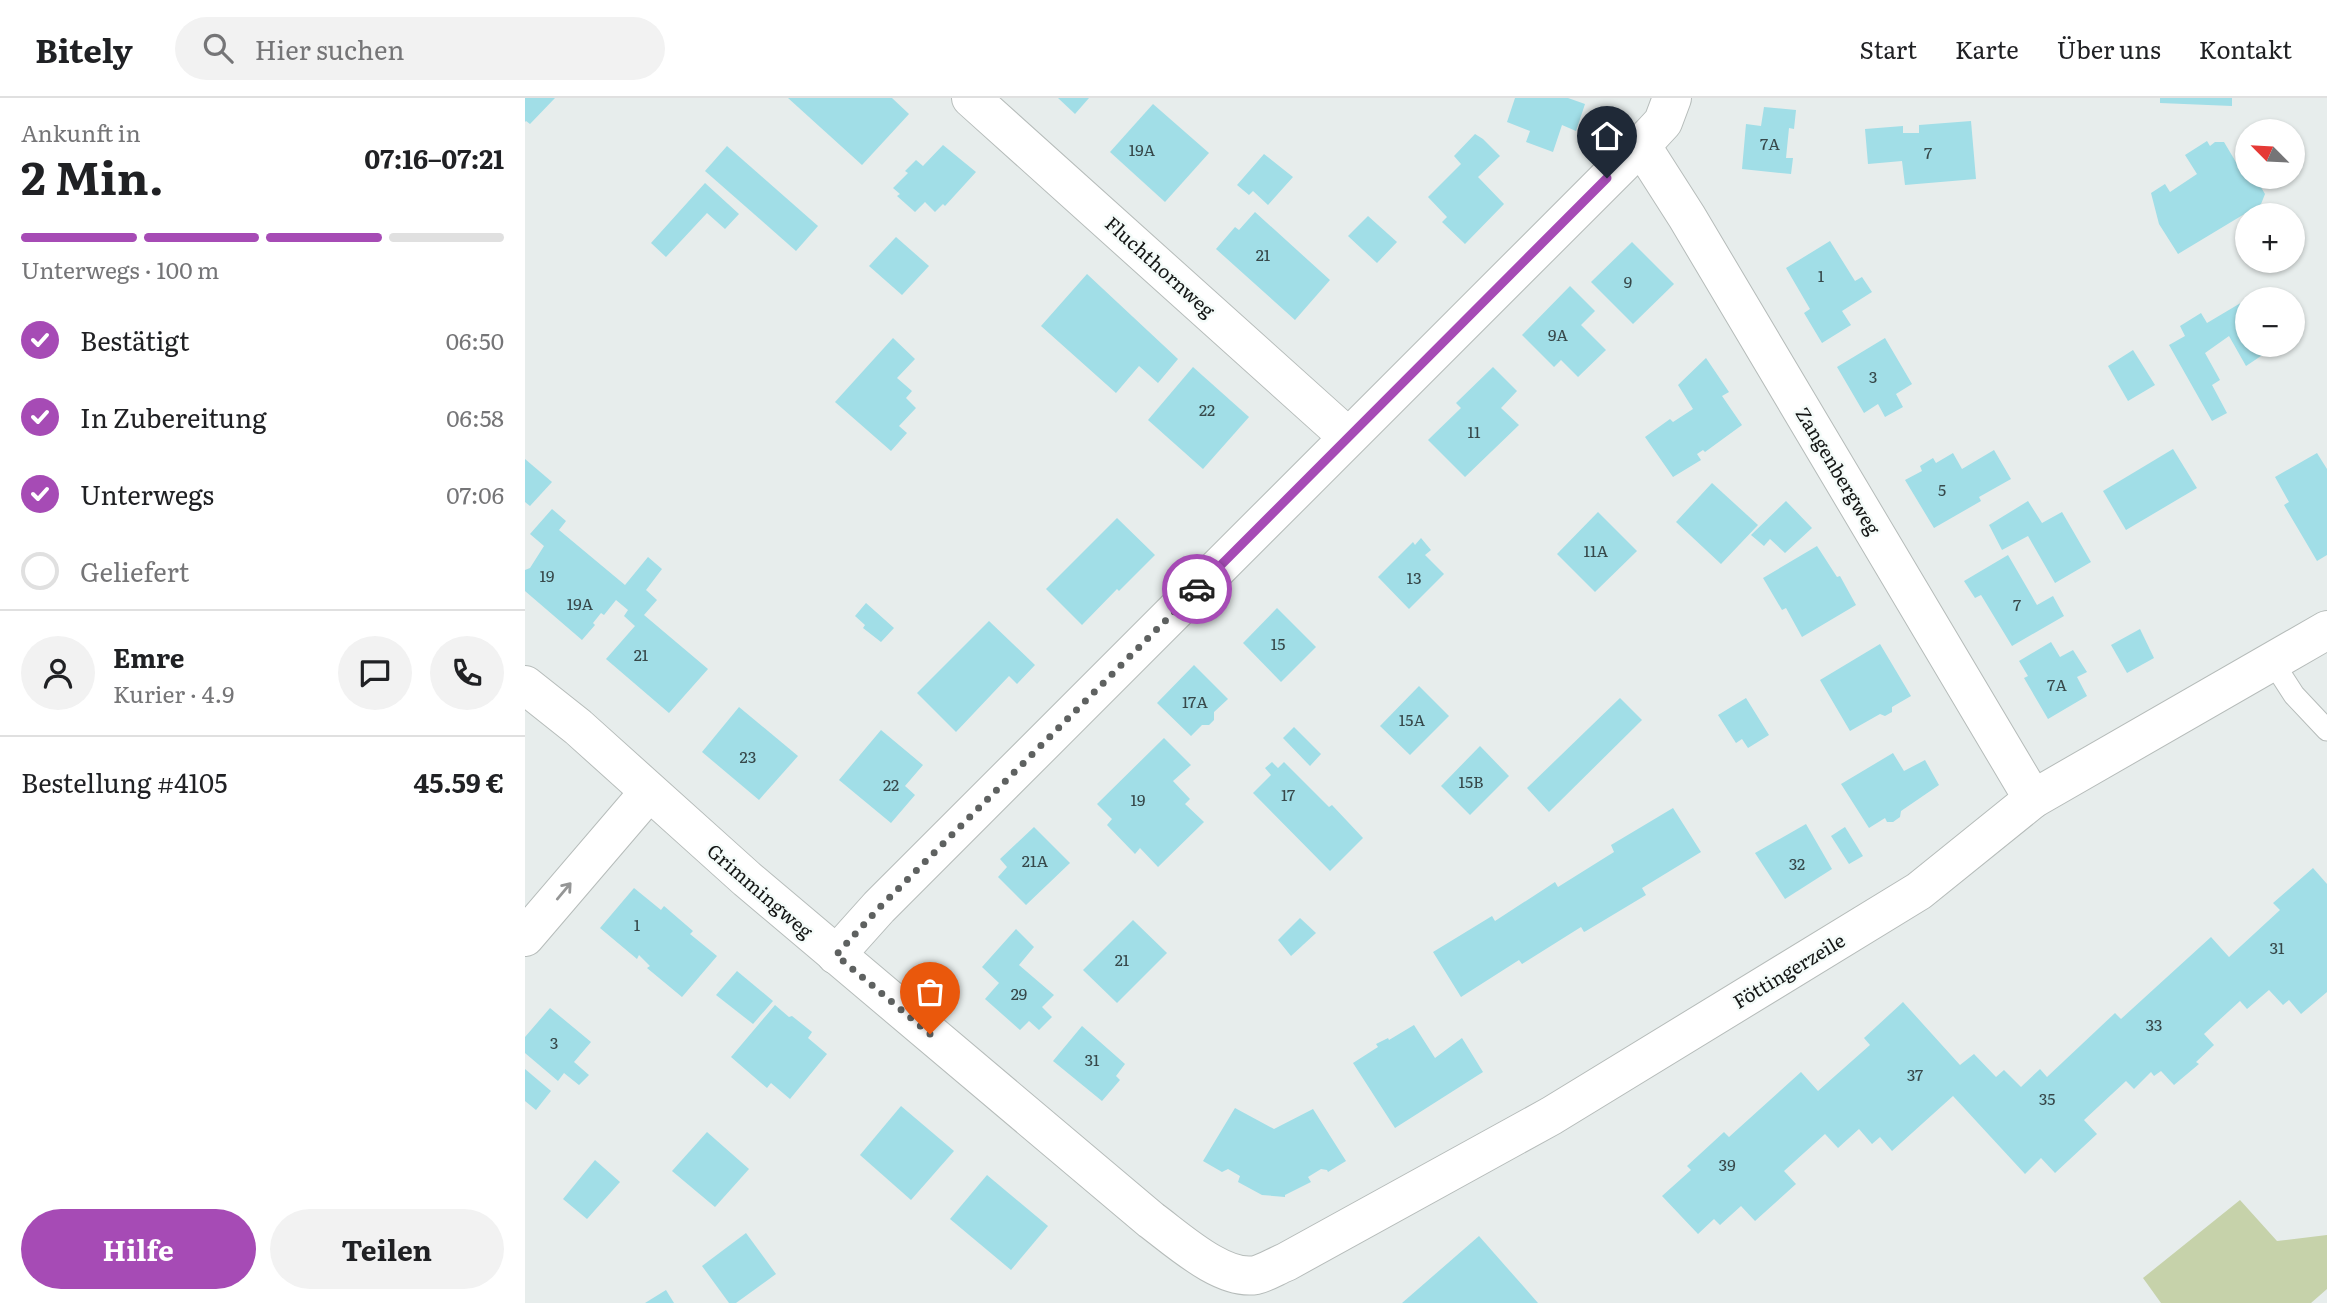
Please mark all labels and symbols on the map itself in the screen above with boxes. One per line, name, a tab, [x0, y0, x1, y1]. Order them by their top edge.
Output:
pin	[1577, 106, 1637, 178]
north arrow	[2235, 119, 2305, 189]
house number: 7A	[1760, 131, 1780, 155]
house number: 19A	[1129, 137, 1156, 161]
house number: 7	[1924, 140, 1932, 164]
street label: Fluchthornweg	[1100, 209, 1222, 324]
house number: 21	[1256, 242, 1271, 266]
house number: 1	[1818, 263, 1825, 287]
house number: 9	[1624, 269, 1632, 293]
house number: 9A	[1548, 322, 1568, 346]
house number: 3	[1869, 364, 1877, 388]
house number: 22	[1199, 397, 1215, 421]
street label: Zangenbergweg	[1790, 401, 1888, 540]
house number: 11	[1467, 419, 1481, 443]
house number: 5	[1938, 477, 1946, 501]
house number: 11A	[1584, 538, 1609, 562]
courier	[1162, 554, 1232, 624]
house number: 19	[540, 563, 554, 587]
house number: 13	[1406, 565, 1422, 589]
house number: 19A	[567, 591, 594, 615]
house number: 7	[2013, 592, 2021, 616]
house number: 15	[1271, 631, 1285, 655]
house number: 21	[634, 642, 649, 666]
house number: 7A	[2047, 672, 2067, 696]
house number: 17A	[1182, 689, 1208, 713]
house number: 15A	[1399, 707, 1425, 731]
house number: 23	[740, 744, 756, 768]
house number: 15B	[1458, 769, 1484, 793]
house number: 22	[883, 772, 899, 796]
house number: 17	[1281, 782, 1295, 806]
house number: 19	[1131, 787, 1145, 811]
street label: Grimmingweg	[702, 836, 820, 944]
house number: 21A	[1022, 848, 1048, 872]
house number: 32	[1789, 851, 1805, 875]
one-way arrow	[556, 882, 572, 900]
house number: 1	[634, 912, 641, 936]
street label: Föttingerzeile	[1727, 926, 1850, 1015]
house number: 31	[2269, 935, 2285, 959]
house number: 21	[1115, 947, 1130, 971]
pin	[900, 962, 960, 1034]
house number: 29	[1011, 981, 1027, 1005]
house number: 33	[2146, 1012, 2162, 1036]
house number: 3	[550, 1030, 558, 1054]
house number: 31	[1084, 1047, 1100, 1071]
house number: 37	[1907, 1062, 1923, 1086]
house number: 35	[2039, 1086, 2055, 1110]
house number: 39	[1718, 1152, 1736, 1176]

